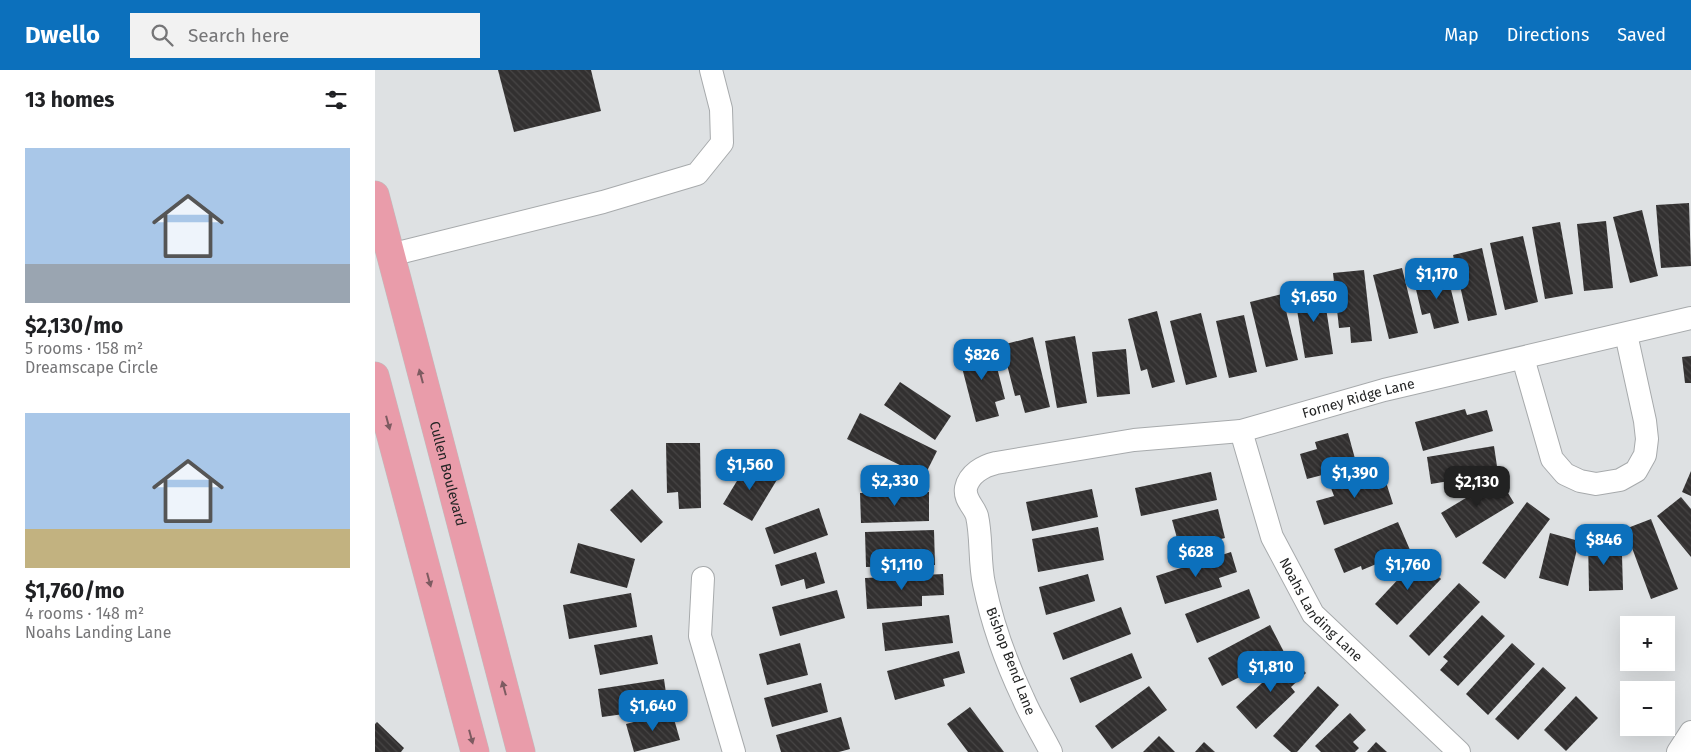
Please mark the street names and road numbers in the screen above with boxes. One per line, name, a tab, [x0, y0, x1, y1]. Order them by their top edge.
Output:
street label: Forney Ridge Lane	[1300, 375, 1416, 422]
street label: Cullen Boulevard	[426, 419, 469, 528]
street label: Noahs Landing Lane	[1276, 555, 1366, 666]
street label: Bishop Bend Lane	[982, 605, 1039, 717]

